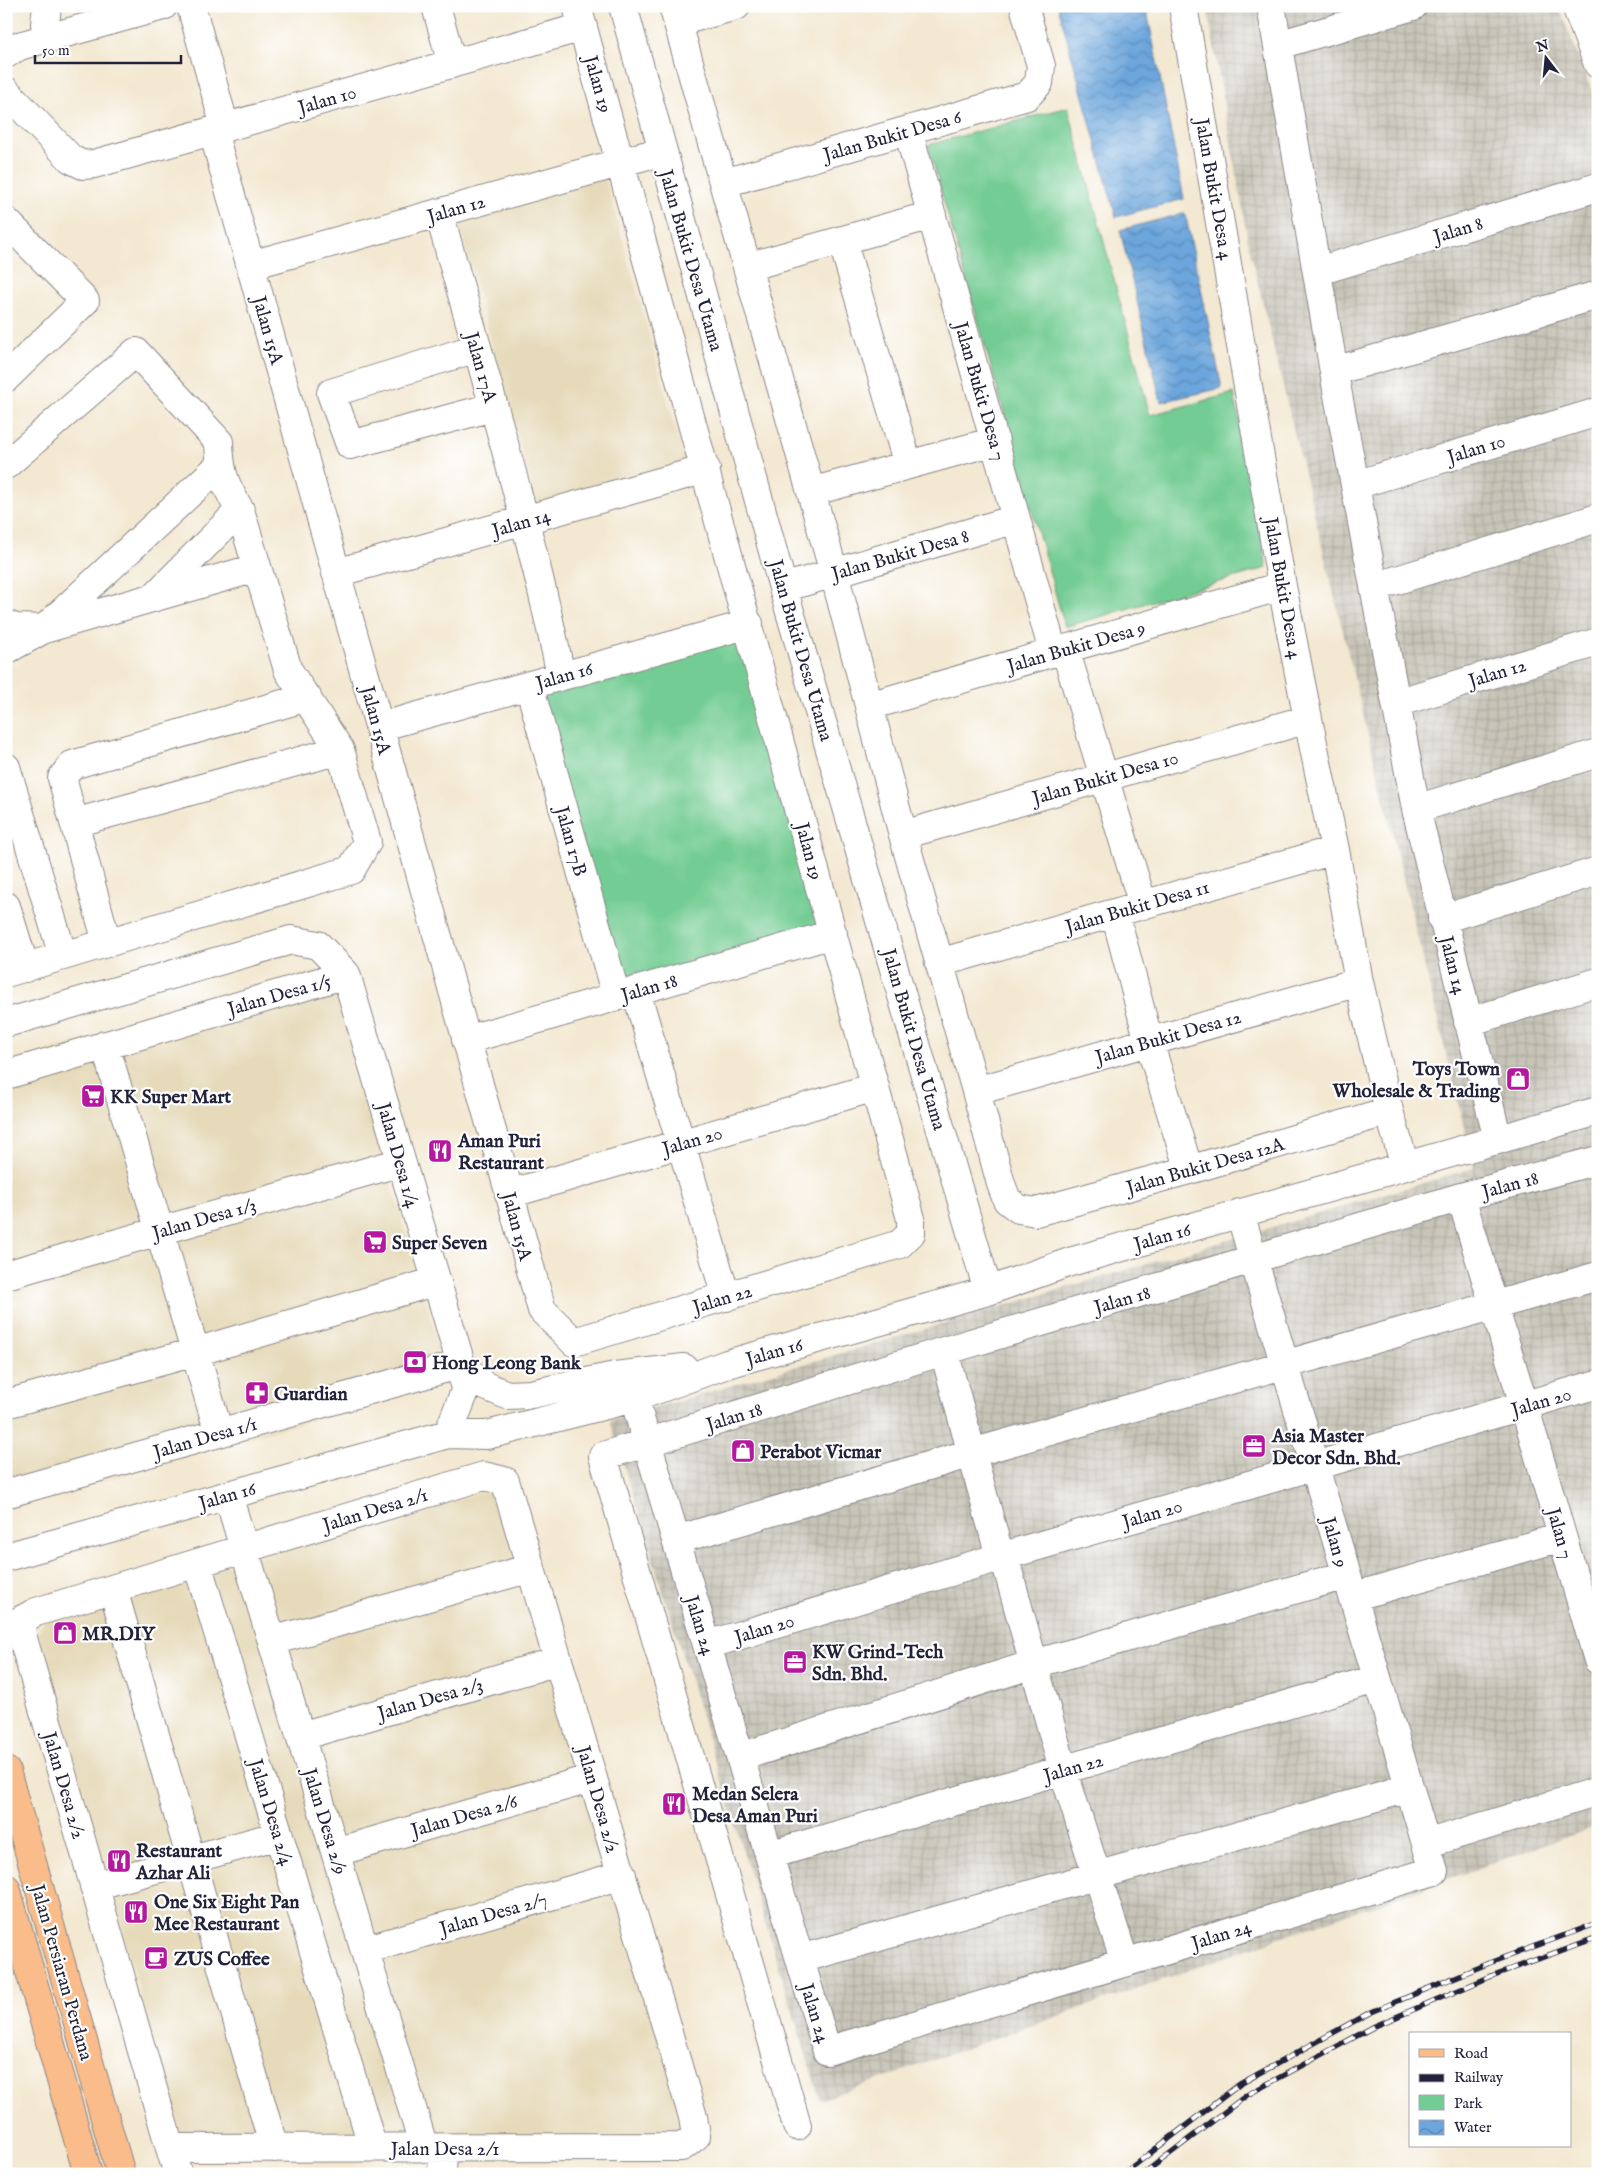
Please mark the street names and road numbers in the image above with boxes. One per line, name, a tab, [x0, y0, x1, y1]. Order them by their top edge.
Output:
street label: Jalan 19	[577, 51, 617, 116]
street label: Jalan 10	[294, 81, 359, 121]
street label: Jalan Bukit Desa 6	[819, 105, 965, 169]
street label: Jalan Bukit Desa 4	[1188, 115, 1237, 263]
street label: Jalan Bukit Desa Utama	[652, 165, 728, 355]
street label: Jalan 12	[423, 190, 488, 230]
street label: Jalan 8	[1429, 212, 1486, 250]
street label: Jalan 15A	[245, 292, 289, 369]
street label: Jalan Bukit Desa 7	[947, 317, 1010, 464]
street label: Jalan 17A	[458, 328, 502, 407]
street label: Jalan 10	[1443, 430, 1509, 471]
street label: Jalan 14	[488, 504, 554, 544]
street label: Jalan Bukit Desa 4	[1257, 514, 1306, 662]
street label: Jalan Bukit Desa 8	[827, 525, 972, 588]
street label: Jalan Bukit Desa Utama	[762, 555, 838, 745]
street label: Jalan Bukit Desa 9	[1003, 617, 1148, 680]
street label: Jalan 12	[1464, 654, 1529, 695]
street label: Jalan 16	[531, 657, 597, 697]
street label: Jalan 15A	[354, 682, 396, 759]
street label: Jalan Bukit Desa 10	[1028, 747, 1181, 812]
street label: Jalan 17B	[548, 802, 591, 879]
street label: Jalan 19	[788, 818, 827, 883]
street label: Jalan Bukit Desa 11	[1061, 876, 1212, 940]
street label: Jalan 14	[1433, 932, 1471, 998]
street label: Jalan Bukit Desa Utama	[875, 944, 951, 1134]
street label: Jalan 18	[617, 969, 681, 1009]
street label: Jalan Desa 1/5	[223, 970, 334, 1023]
street label: Jalan Bukit Desa 12	[1091, 1006, 1244, 1071]
street label: Jalan Desa 1/4	[370, 1098, 424, 1212]
street label: Jalan 20	[658, 1122, 725, 1162]
street label: Jalan Bukit Desa 12A	[1122, 1133, 1288, 1202]
street label: Jalan 18	[1478, 1167, 1541, 1206]
street label: Jalan 15A	[495, 1188, 537, 1265]
street label: Jalan Desa 1/3	[148, 1194, 259, 1247]
street label: Jalan 16	[1129, 1218, 1195, 1258]
street label: Jalan 22	[688, 1279, 755, 1321]
street label: Jalan 18	[1090, 1281, 1154, 1321]
street label: Jalan 16	[741, 1333, 807, 1373]
street label: Jalan 20	[1507, 1383, 1574, 1423]
street label: Jalan 18	[702, 1398, 766, 1438]
street label: Jalan Desa 1/1	[149, 1413, 260, 1466]
street label: Jalan 16	[194, 1477, 260, 1517]
street label: Jalan Desa 2/1	[318, 1484, 431, 1539]
street label: Jalan 20	[1118, 1495, 1185, 1535]
street label: Jalan 7	[1540, 1503, 1578, 1562]
street label: Jalan 9	[1315, 1513, 1353, 1571]
street label: Jalan 24	[678, 1591, 720, 1659]
street label: Jalan 20	[730, 1609, 797, 1651]
street label: Jalan Desa 2/3	[373, 1673, 486, 1727]
street label: Jalan Desa 2/2	[36, 1727, 90, 1842]
street label: Jalan Desa 2/2	[570, 1741, 624, 1856]
street label: Jalan 22	[1039, 1749, 1106, 1789]
street label: Jalan Desa 2/4	[242, 1754, 298, 1869]
street label: Jalan Desa 2/9	[296, 1764, 352, 1878]
street label: Jalan Desa 2/6	[407, 1790, 521, 1844]
street label: Jalan Persiaran Perdana	[24, 1880, 98, 2064]
street label: Jalan Desa 2/7	[435, 1888, 550, 1942]
street label: Jalan 24	[1187, 1915, 1255, 1957]
street label: Jalan 24	[793, 1979, 835, 2047]
street label: Jalan Desa 2/1	[389, 2138, 499, 2162]

